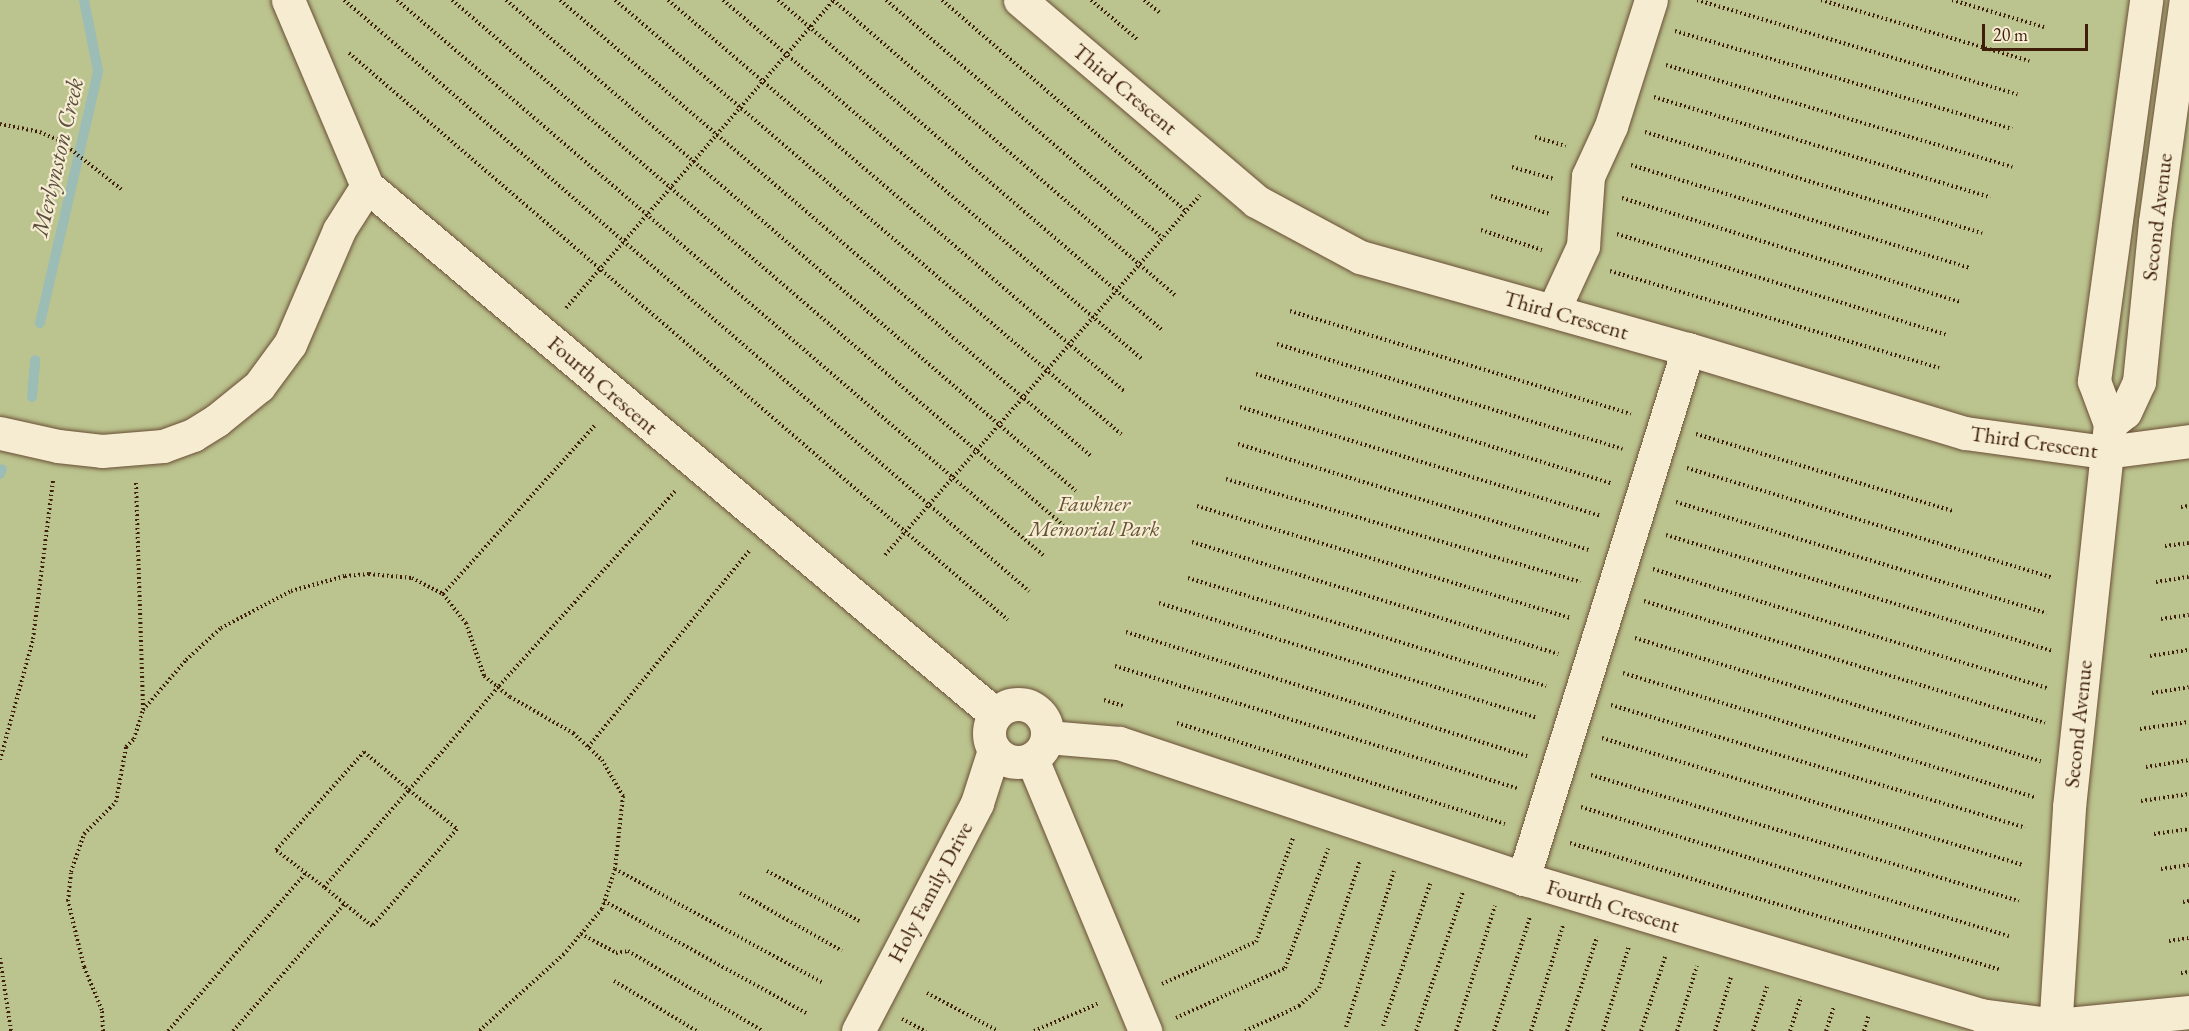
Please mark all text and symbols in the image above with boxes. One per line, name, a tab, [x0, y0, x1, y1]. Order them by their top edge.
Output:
scale bar	[1985, 12, 2092, 50]
text: 20 m	[1993, 23, 2028, 46]
street label: Third Crescent	[1067, 38, 1183, 140]
water label: Merlynston Creek	[25, 75, 89, 239]
street label: Second Avenue	[2136, 152, 2178, 282]
street label: Third Crescent	[1501, 285, 1631, 345]
street label: Fourth Crescent	[543, 330, 663, 440]
street label: Third Crescent	[1968, 420, 2100, 464]
park label: Fawkner Memorial Park	[1028, 490, 1160, 542]
street label: Second Avenue	[2058, 659, 2098, 789]
street label: Holy Family Drive	[882, 817, 978, 967]
street label: Fourth Crescent	[1543, 873, 1683, 939]

